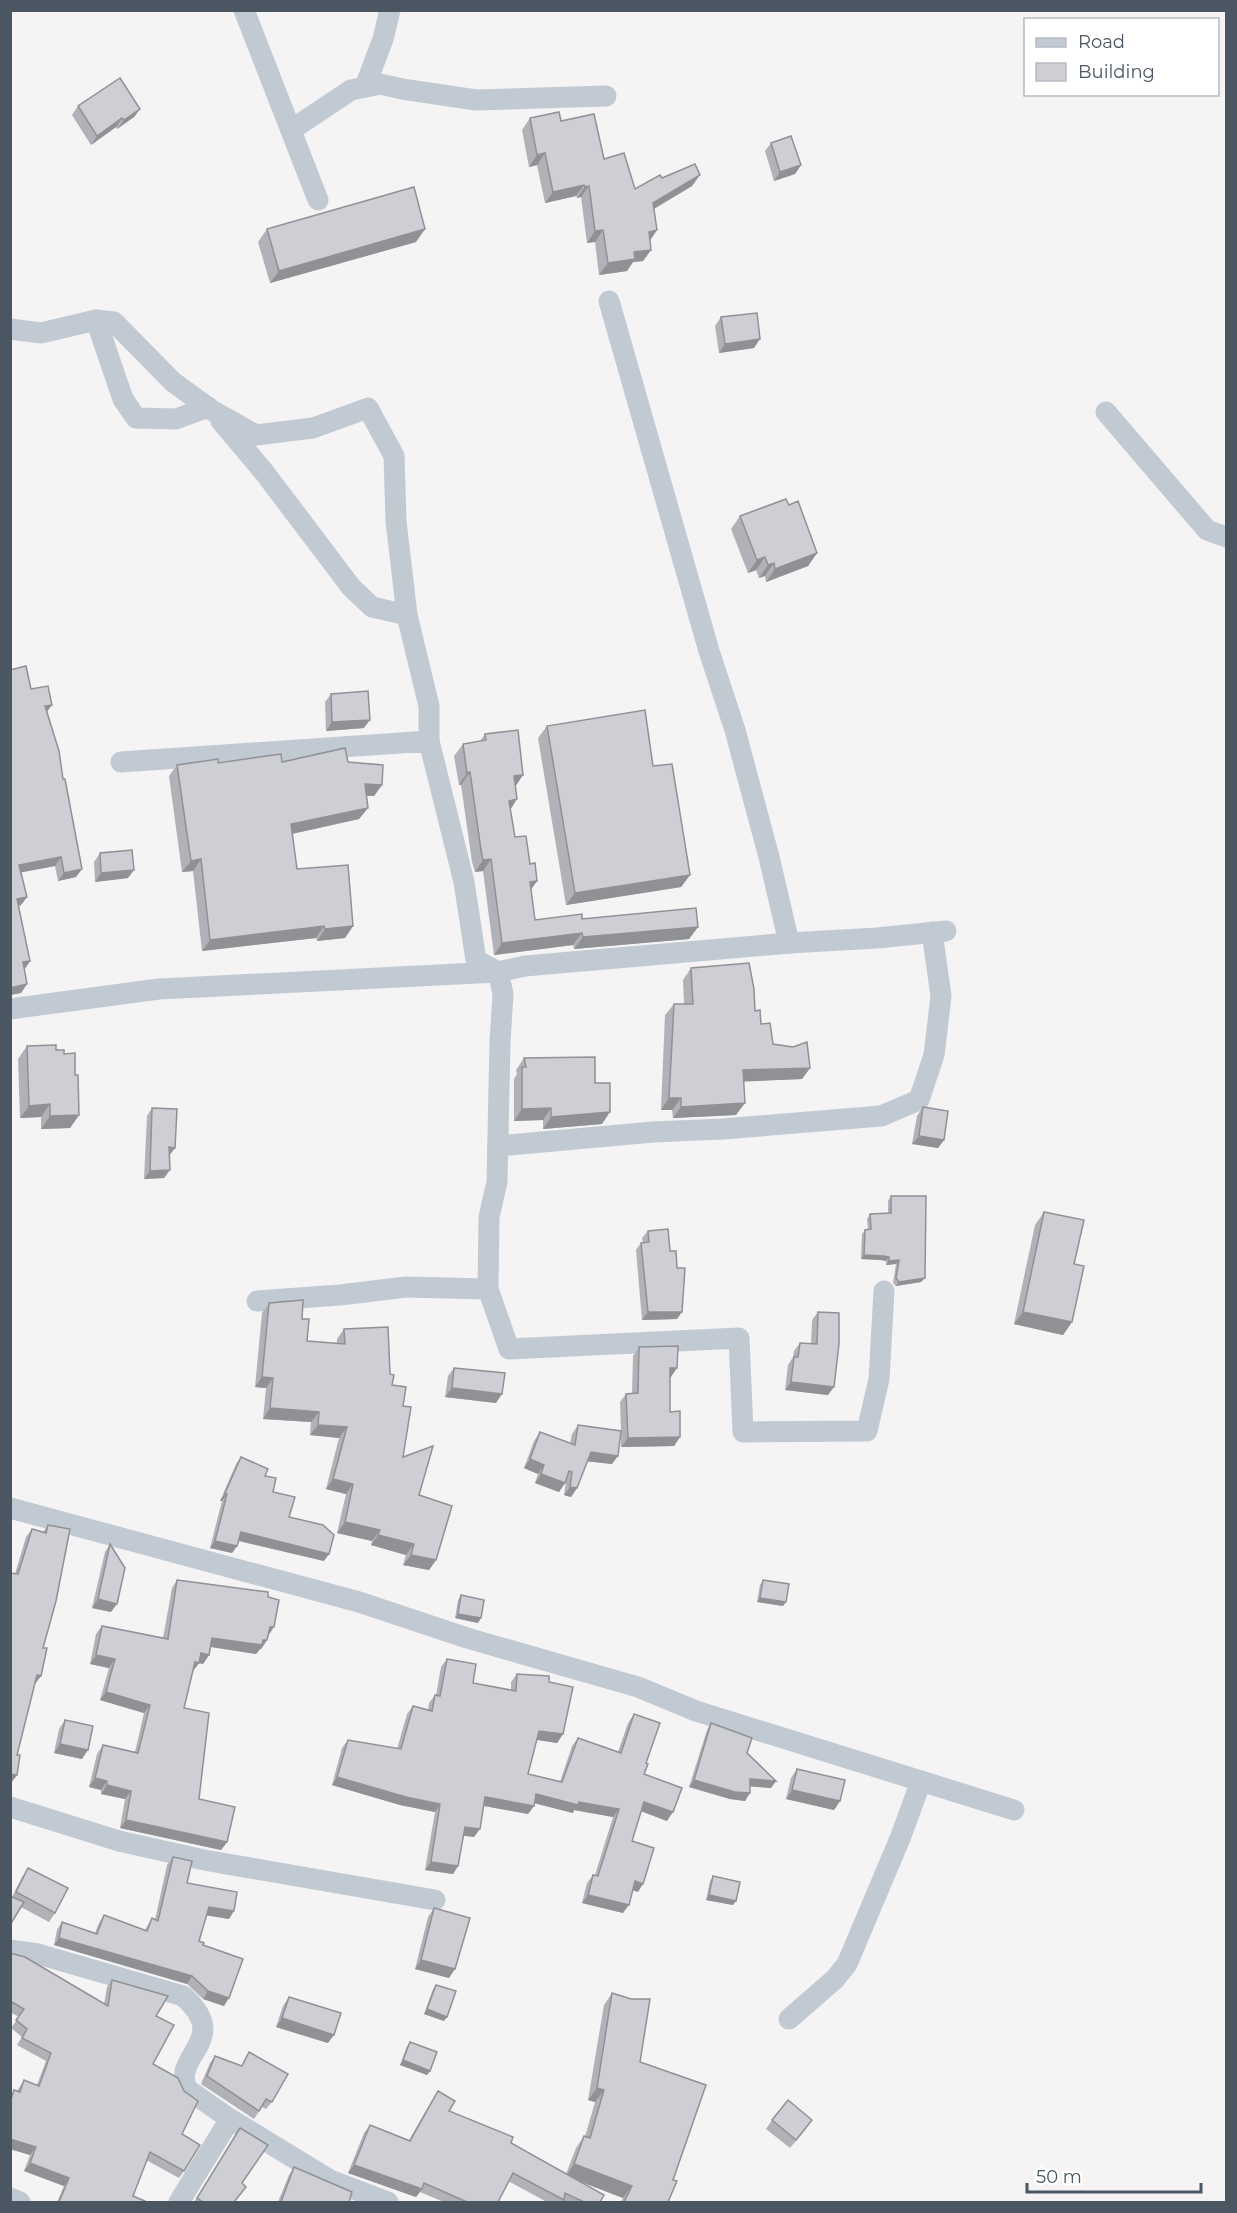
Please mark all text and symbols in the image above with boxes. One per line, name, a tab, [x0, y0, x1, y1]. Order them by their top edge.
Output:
legend	[1024, 18, 1219, 96]
text: Road	[1078, 31, 1125, 53]
text: Building	[1078, 61, 1155, 83]
scale bar	[1027, 2156, 1201, 2194]
text: 50 m	[1036, 2166, 1082, 2188]

